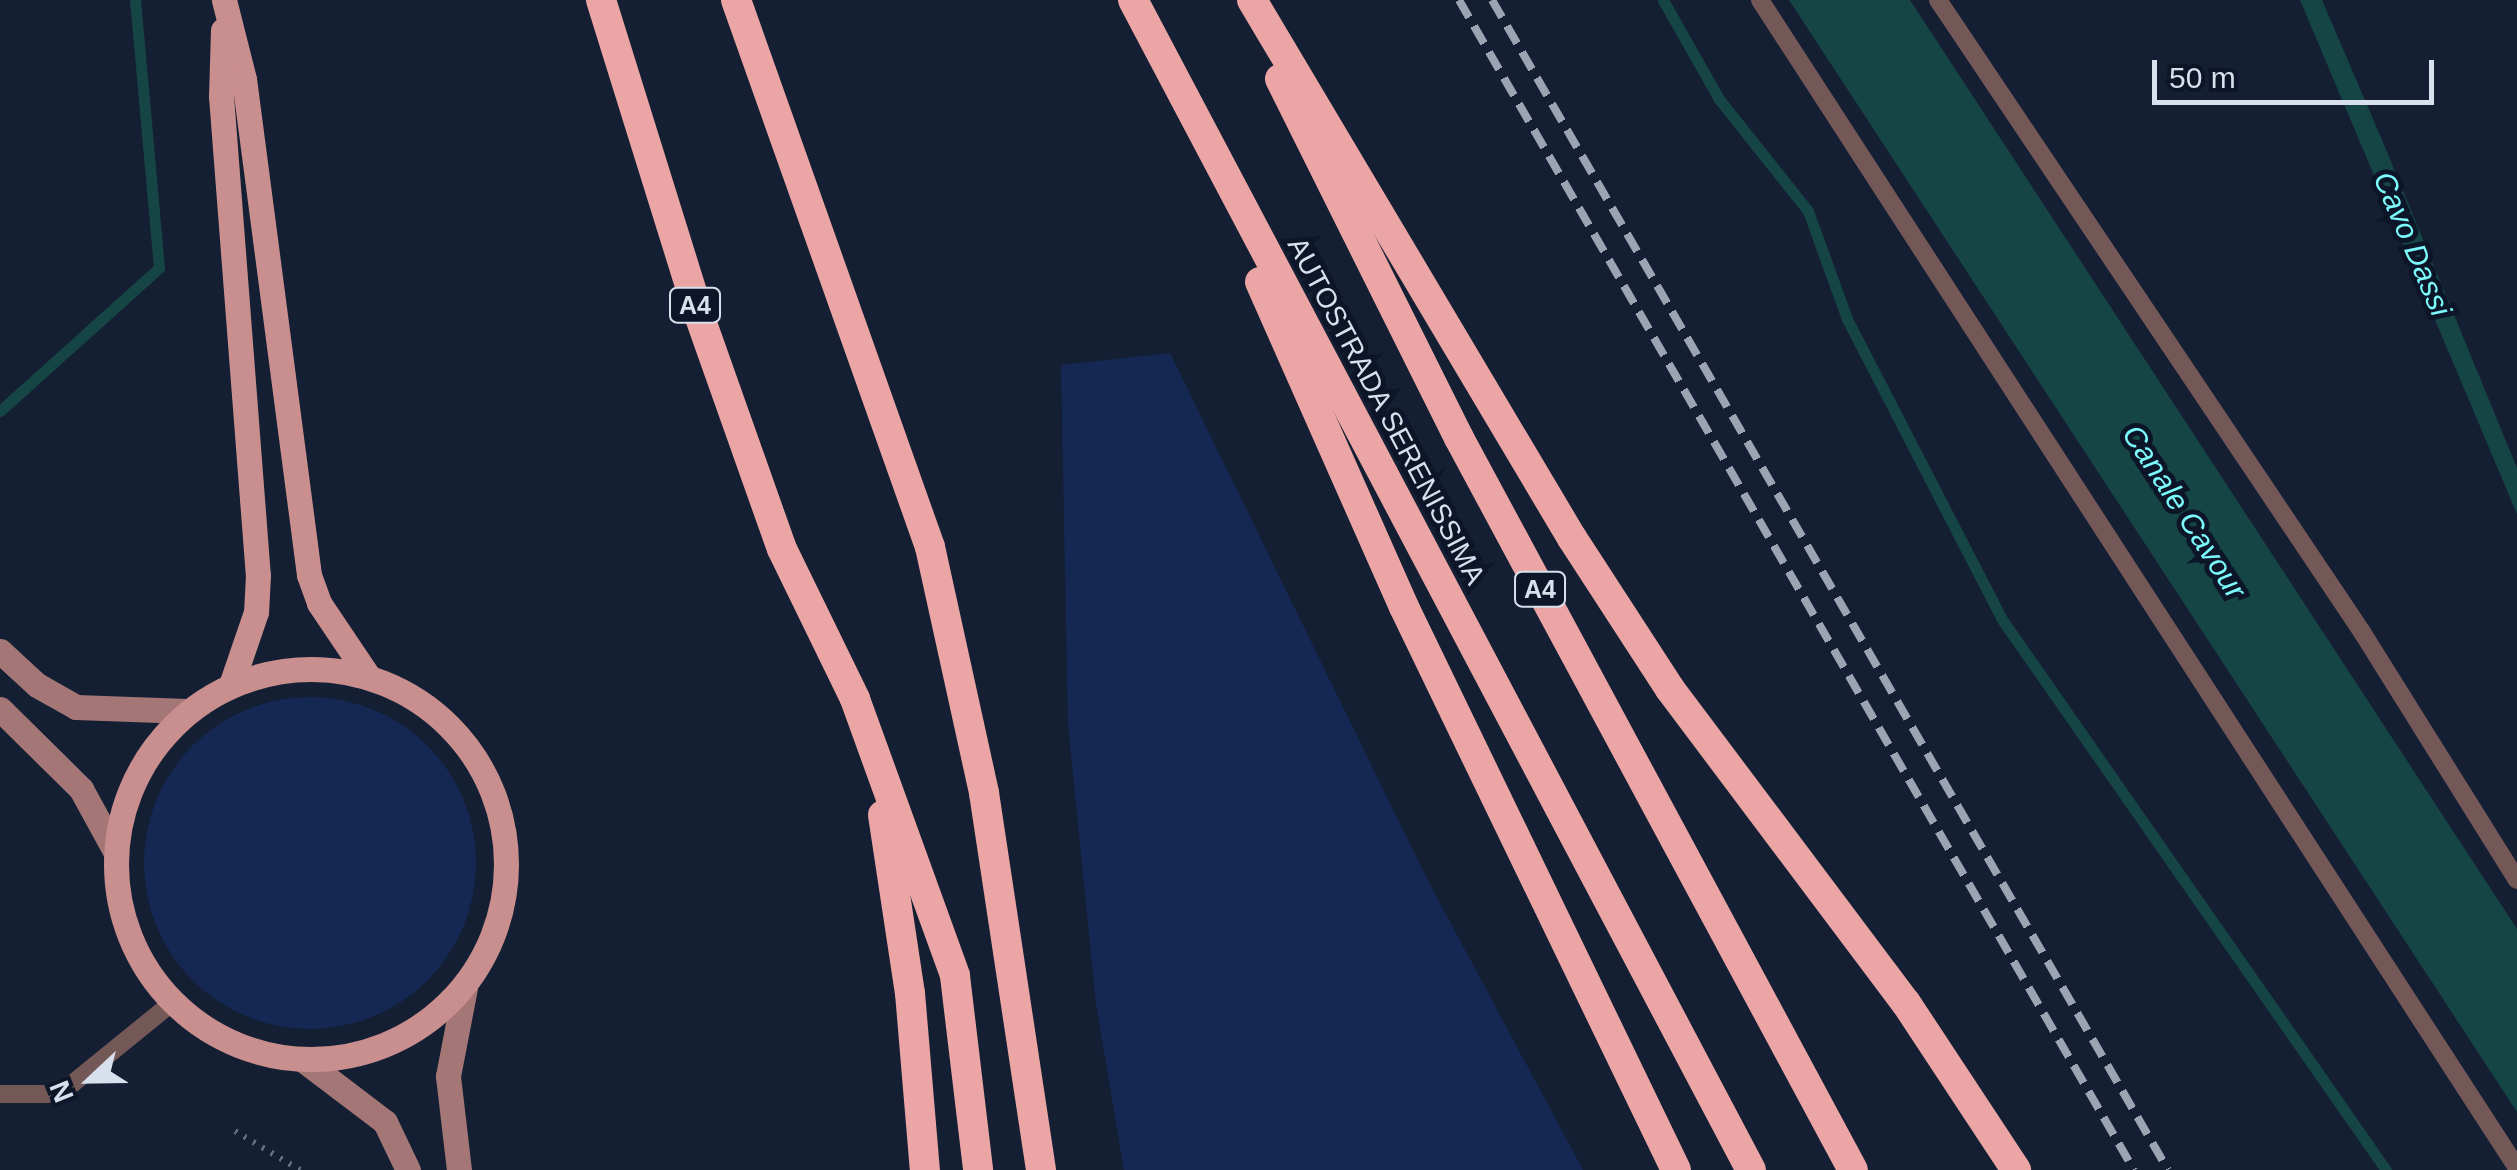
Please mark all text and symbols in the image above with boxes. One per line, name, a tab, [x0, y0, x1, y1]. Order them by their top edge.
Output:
scale bar	[2157, 40, 2440, 102]
text: 50 m	[2169, 61, 2236, 94]
water label: Cavo Dassi	[2365, 166, 2459, 322]
street label: AUTOSTRADA SERENISSIMA	[1280, 231, 1492, 591]
road number: A4	[668, 285, 722, 325]
water label: Canale Cavour	[2114, 418, 2254, 606]
road number: A4	[1512, 569, 1568, 609]
north arrow	[40, 1030, 140, 1130]
text: N	[44, 1076, 80, 1107]

